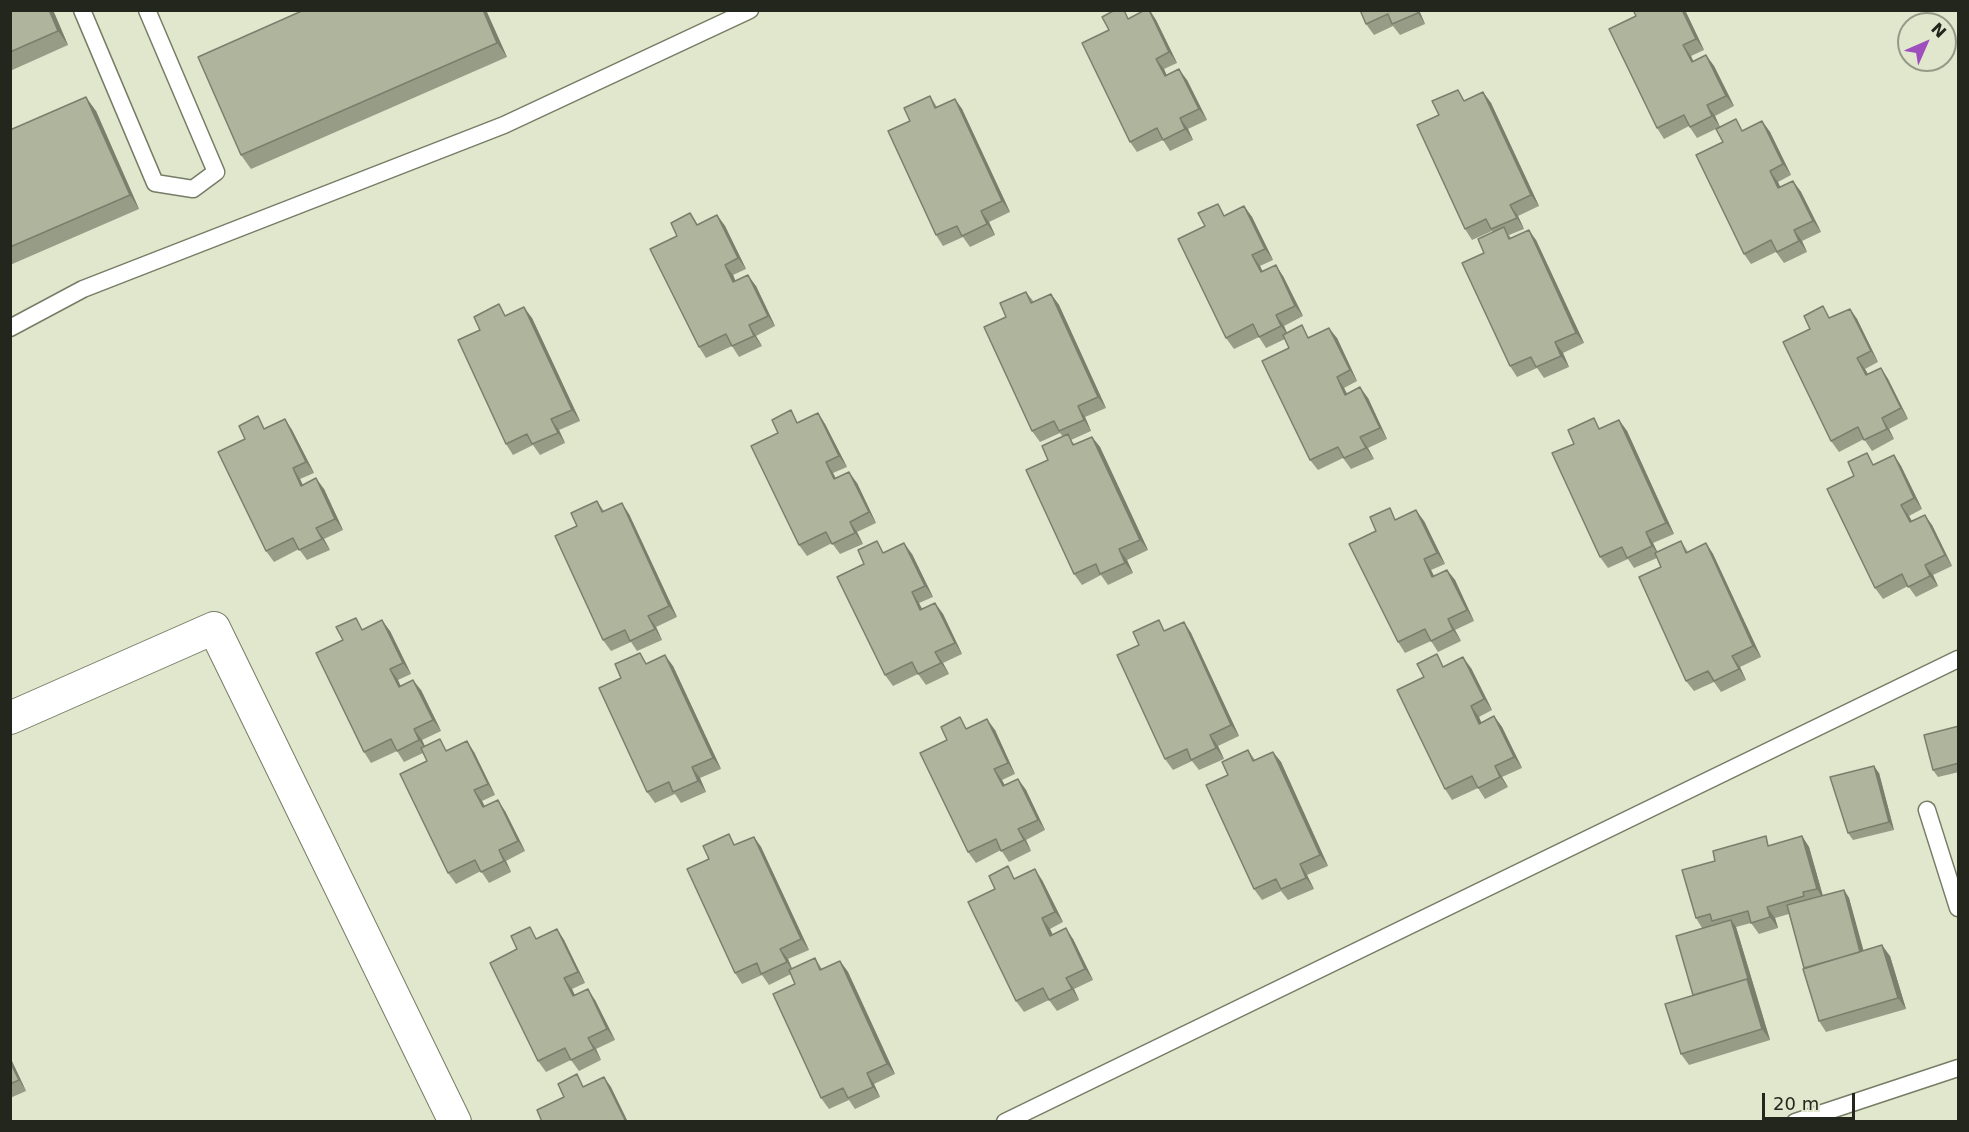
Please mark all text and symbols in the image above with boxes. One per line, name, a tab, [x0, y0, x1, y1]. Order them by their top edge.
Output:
north arrow	[1897, 12, 1957, 72]
text: N	[1927, 19, 1950, 42]
scale bar	[1765, 1081, 1858, 1119]
text: 20 m	[1773, 1093, 1819, 1114]

